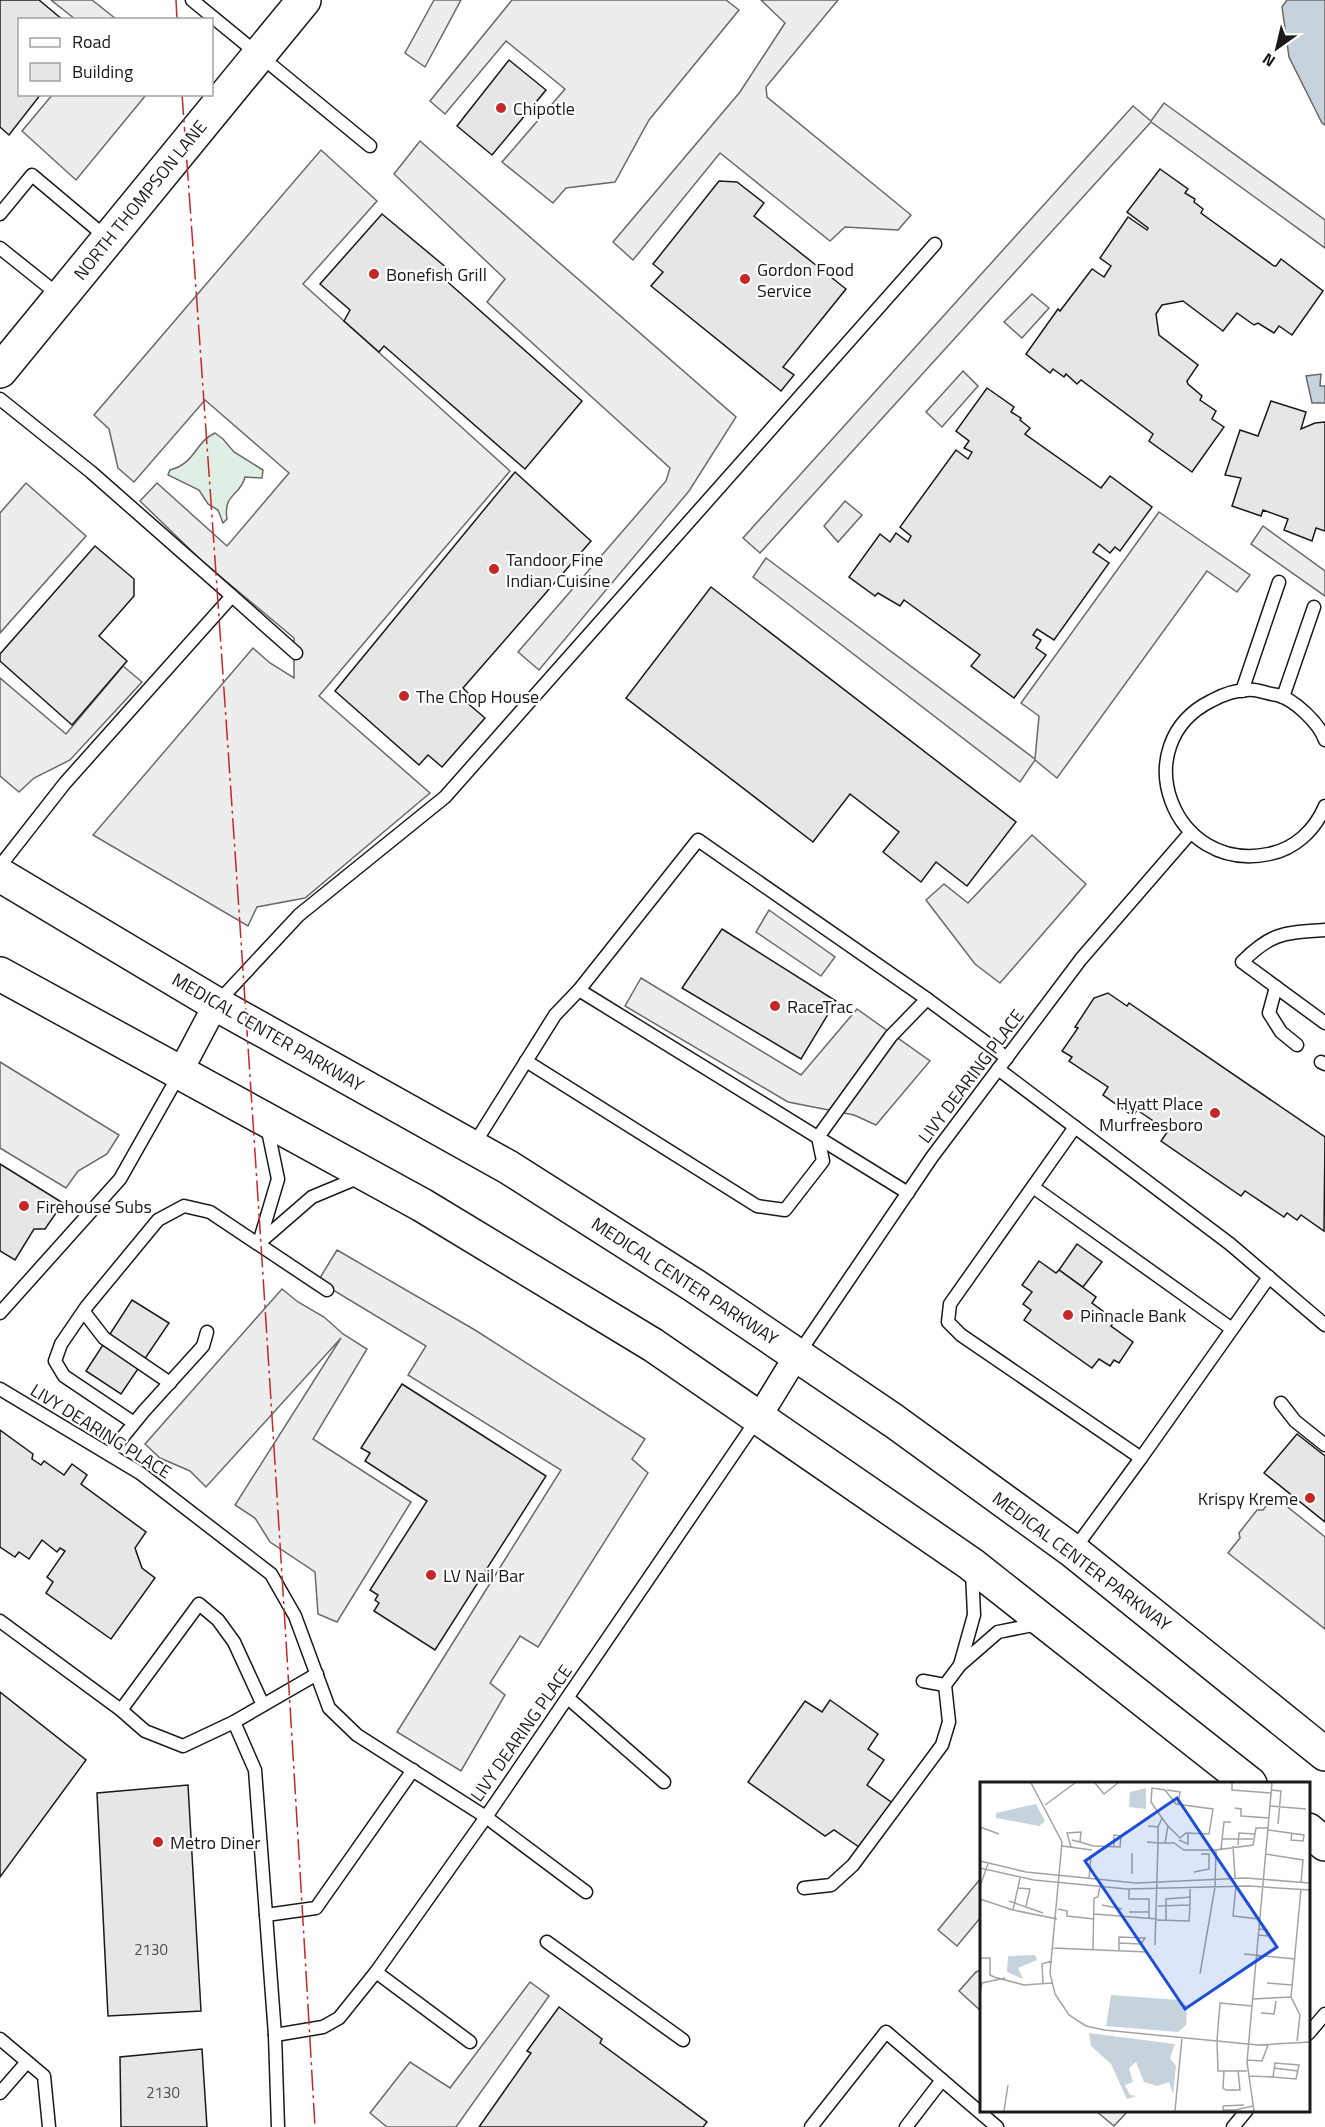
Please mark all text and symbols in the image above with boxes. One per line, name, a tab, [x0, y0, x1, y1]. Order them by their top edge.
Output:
legend	[18, 18, 213, 96]
north arrow	[1247, 18, 1307, 78]
text: Road	[72, 28, 111, 55]
text: N	[1257, 47, 1280, 73]
text: Building	[72, 58, 133, 85]
place label: Chipotle	[513, 95, 575, 122]
marker: Chipotle	[494, 101, 508, 115]
street label: NORTH THOMPSON LANE	[67, 114, 213, 286]
place label: Gordon Food Service	[757, 256, 854, 304]
place label: Bonefish Grill	[386, 261, 487, 288]
marker: Bonefish Grill	[367, 267, 381, 281]
marker: Gordon Food Service	[738, 272, 752, 286]
place label: Tandoor Fine Indian Cuisine	[506, 546, 610, 594]
marker: Tandoor Fine Indian Cuisine	[487, 562, 501, 576]
place label: The Chop House	[416, 683, 539, 710]
marker: The Chop House	[397, 689, 411, 703]
street label: MEDICAL CENTER PARKWAY	[167, 966, 369, 1098]
place label: RaceTrac	[787, 993, 853, 1020]
marker: RaceTrac	[768, 999, 782, 1013]
street label: LIVY DEARING PLACE	[912, 1003, 1030, 1149]
place label: Hyatt Place Murfreesboro	[1099, 1090, 1203, 1138]
marker: Hyatt Place Murfreesboro	[1208, 1106, 1222, 1120]
place label: Firehouse Subs	[36, 1193, 152, 1220]
marker: Firehouse Subs	[17, 1199, 31, 1213]
street label: MEDICAL CENTER PARKWAY	[586, 1210, 784, 1352]
place label: Pinnacle Bank	[1080, 1302, 1187, 1329]
marker: Pinnacle Bank	[1061, 1308, 1075, 1322]
street label: LIVY DEARING PLACE	[25, 1377, 177, 1485]
street label: MEDICAL CENTER PARKWAY	[987, 1485, 1177, 1638]
place label: Krispy Kreme	[1198, 1485, 1298, 1512]
marker: Krispy Kreme	[1303, 1491, 1317, 1505]
place label: LV Nail Bar	[443, 1562, 525, 1589]
marker: LV Nail Bar	[424, 1568, 438, 1582]
street label: LIVY DEARING PLACE	[464, 1659, 578, 1807]
inset map	[980, 1782, 1310, 2112]
place label: Metro Diner	[170, 1829, 260, 1856]
marker: Metro Diner	[151, 1835, 165, 1849]
house number: 2130	[134, 1938, 168, 1961]
house number: 2130	[146, 2081, 180, 2104]

